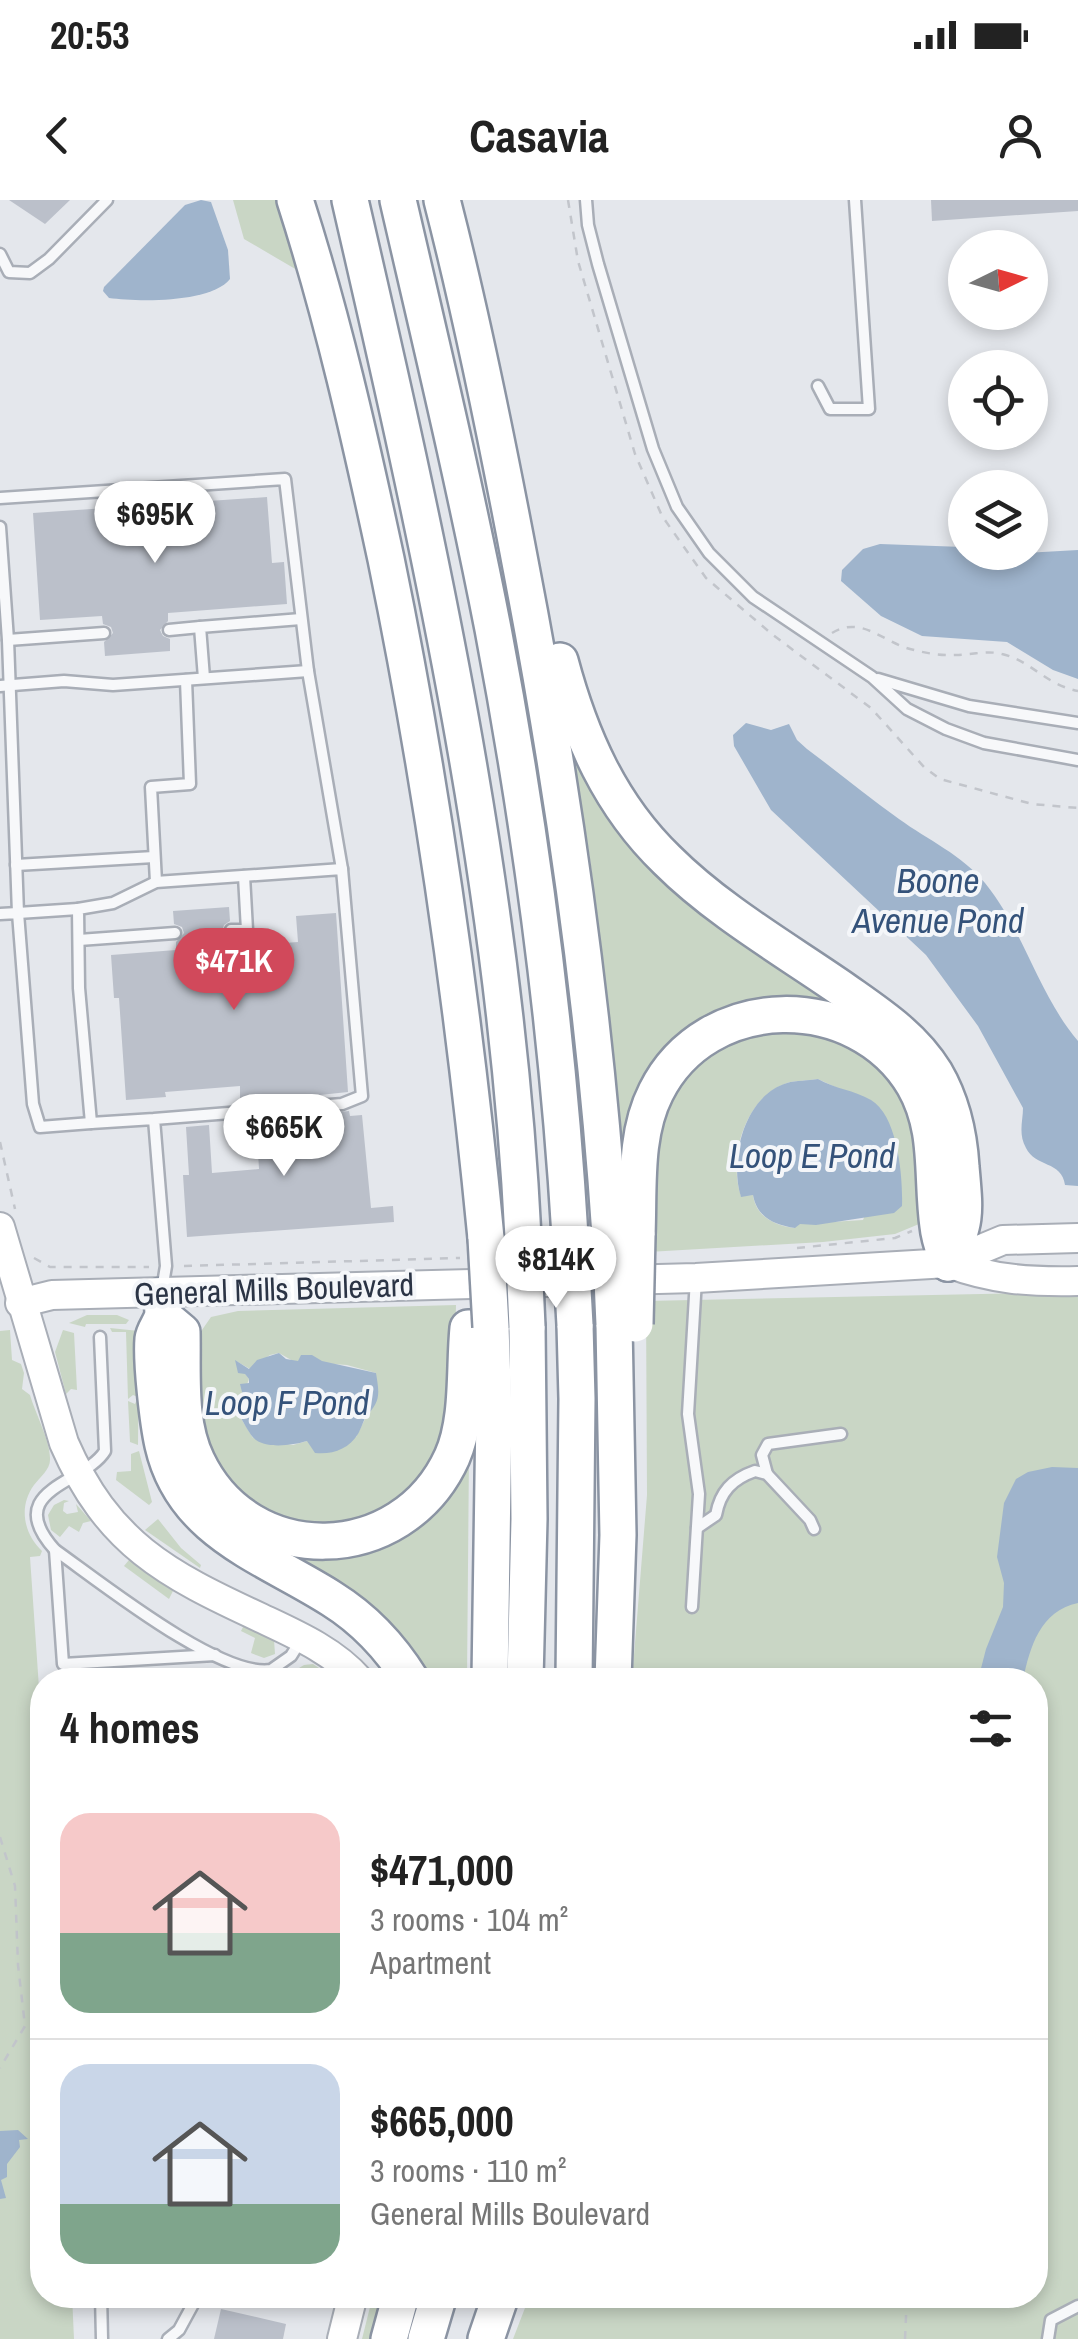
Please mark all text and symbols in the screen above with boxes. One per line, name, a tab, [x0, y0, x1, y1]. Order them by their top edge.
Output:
text: 20:53	[50, 10, 130, 61]
text: Casavia	[469, 105, 609, 166]
icon: back	[30, 108, 85, 163]
icon: person	[993, 108, 1048, 163]
north arrow	[948, 230, 1048, 330]
map controls	[948, 230, 1048, 570]
button: locate	[948, 350, 1048, 450]
button: layers	[948, 470, 1048, 570]
pin: $695K	[85, 481, 225, 566]
text: $695K	[116, 492, 194, 535]
water label: Boone Avenue Pond	[850, 857, 1025, 944]
pin: $471K	[164, 928, 304, 1013]
text: $471K	[195, 939, 273, 982]
pin: $665K	[214, 1094, 354, 1179]
text: $665K	[245, 1105, 323, 1148]
water label: Loop E Pond	[729, 1132, 896, 1179]
pin: $814K	[486, 1226, 626, 1311]
text: $814K	[517, 1237, 595, 1280]
street label: General Mills Boulevard	[133, 1263, 415, 1315]
water label: Loop F Pond	[205, 1379, 370, 1426]
text: 4 homes	[60, 1700, 200, 1756]
icon: filters	[963, 1701, 1018, 1756]
text: $471,000	[370, 1842, 514, 1898]
icon: home	[140, 1853, 260, 1973]
text: 3 rooms · 104 m²	[370, 1898, 568, 1941]
text: Apartment	[370, 1941, 491, 1984]
text: $665,000	[370, 2093, 514, 2149]
icon: home	[140, 2104, 260, 2224]
text: 3 rooms · 110 m²	[370, 2149, 566, 2192]
text: General Mills Boulevard	[370, 2192, 650, 2235]

